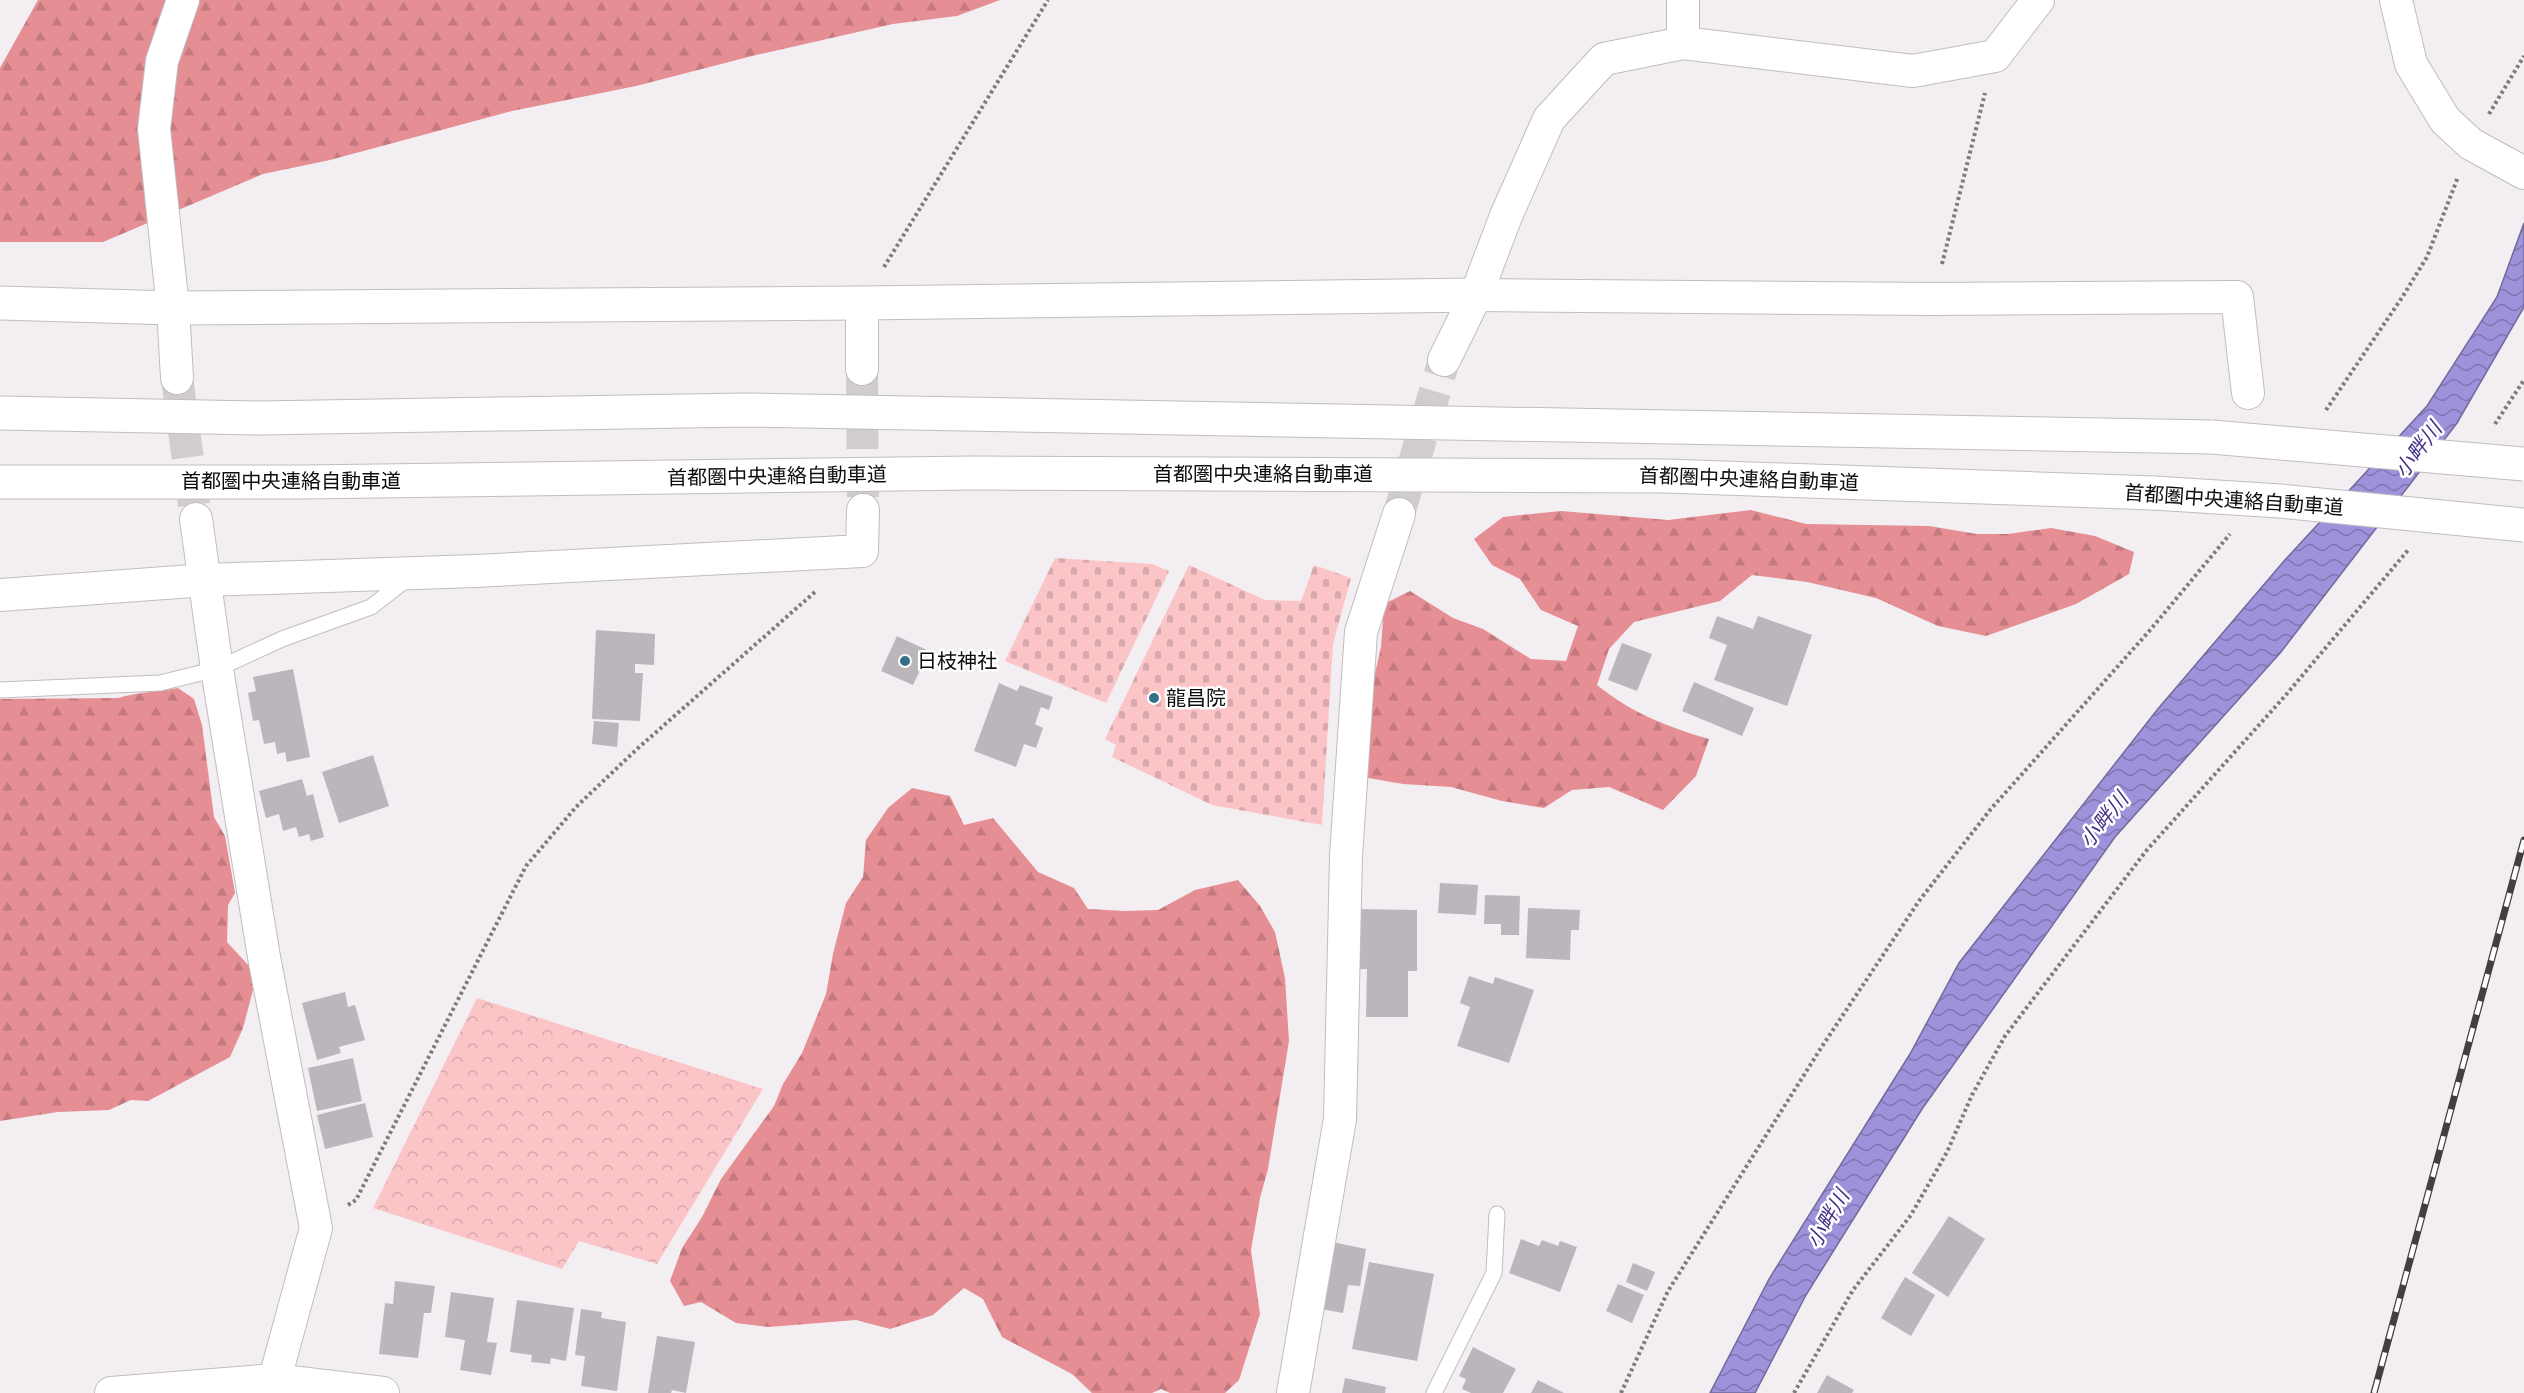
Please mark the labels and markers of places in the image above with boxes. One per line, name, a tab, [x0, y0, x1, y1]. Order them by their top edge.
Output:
place label: 日枝神社	[917, 648, 997, 672]
marker: 日枝神社	[898, 654, 912, 668]
place label: 龍昌院	[1166, 685, 1226, 709]
marker: 龍昌院	[1147, 691, 1161, 705]

